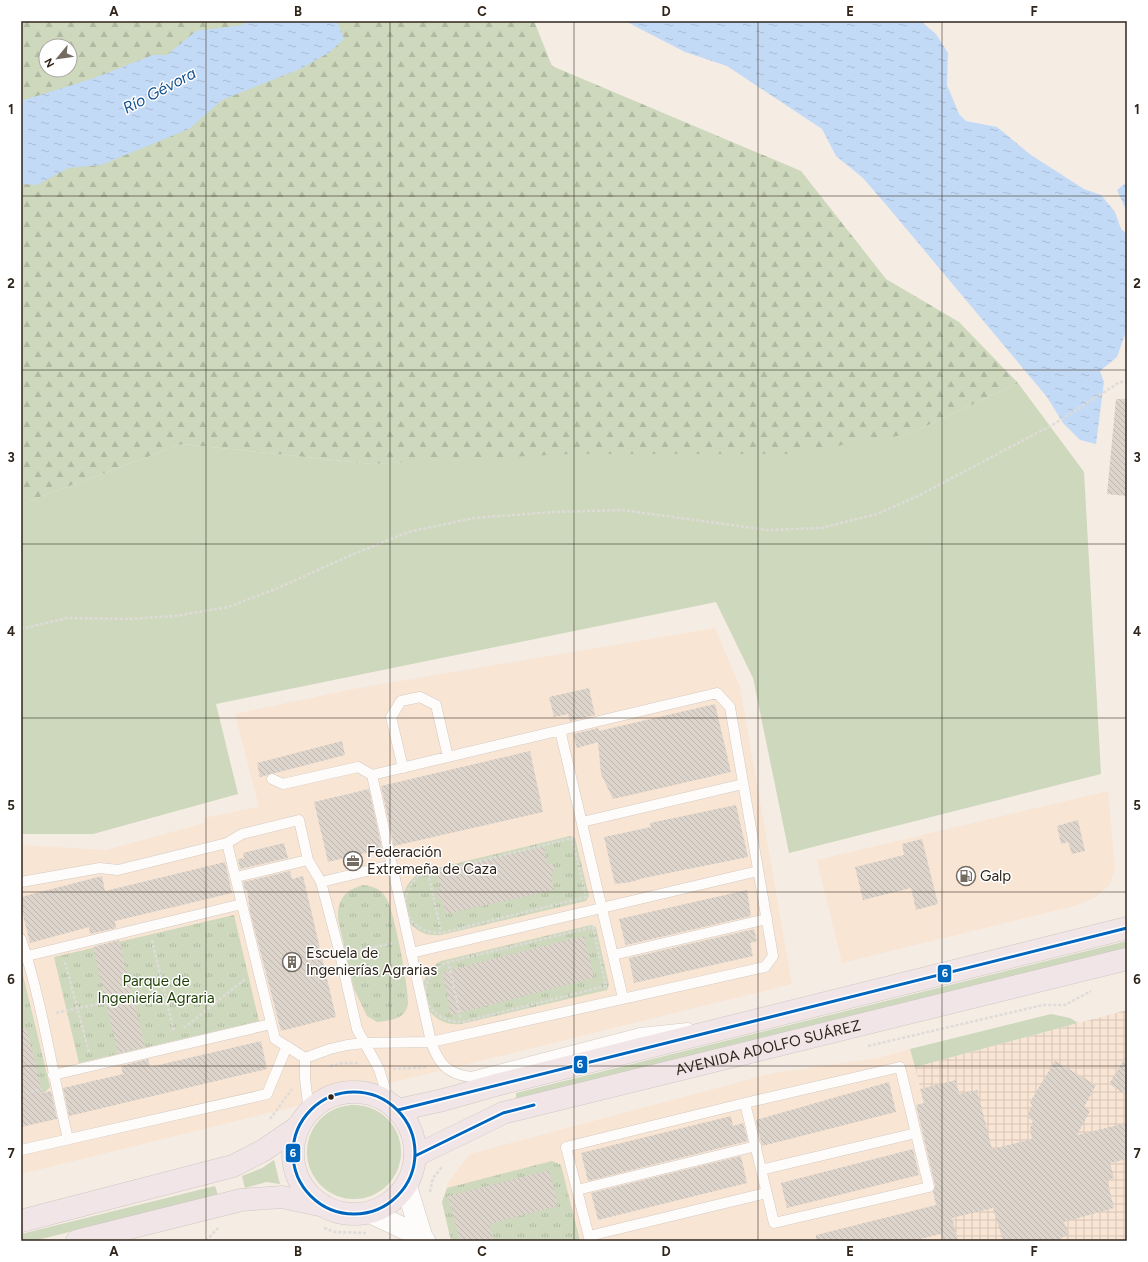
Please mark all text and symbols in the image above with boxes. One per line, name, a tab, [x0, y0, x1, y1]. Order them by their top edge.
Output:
text: A	[109, 4, 119, 19]
text: B	[294, 4, 302, 19]
text: C	[477, 4, 487, 19]
text: D	[661, 4, 671, 19]
text: E	[846, 4, 854, 19]
text: F	[1030, 4, 1038, 19]
north arrow	[38, 38, 78, 78]
text: N	[42, 56, 57, 69]
water label: Río Gévora	[119, 63, 199, 118]
text: 1	[8, 102, 14, 117]
text: 1	[1134, 102, 1140, 117]
text: 2	[7, 276, 15, 291]
text: 2	[1133, 276, 1141, 291]
text: 3	[7, 450, 15, 465]
text: 3	[1133, 450, 1141, 465]
text: 4	[7, 624, 15, 639]
text: 4	[1133, 624, 1141, 639]
text: 5	[7, 798, 15, 813]
text: 5	[1133, 798, 1141, 813]
place label: Federación Extremeña de Caza	[367, 843, 497, 878]
office icon: Federación Extremeña de Caza	[342, 850, 364, 872]
fuel station icon: Galp	[955, 865, 977, 887]
place label: Galp	[980, 867, 1011, 885]
place label: Escuela de Ingenierías Agrarias	[306, 944, 437, 979]
building icon: Escuela de Ingenierías Agrarias	[281, 951, 303, 973]
line badge: 6	[937, 964, 952, 983]
text: 6	[942, 967, 949, 980]
text: 6	[7, 972, 15, 987]
park label: Parque de Ingeniería Agraria	[97, 972, 215, 1007]
text: 6	[1133, 972, 1141, 987]
street label: AVENIDA ADOLFO SUÁREZ	[674, 1016, 863, 1079]
line badge: 6	[573, 1055, 588, 1074]
text: 6	[577, 1058, 584, 1071]
unlabelled marker	[326, 1092, 336, 1102]
line badge: 6	[285, 1143, 301, 1163]
text: 7	[7, 1146, 15, 1161]
text: 7	[1133, 1146, 1141, 1161]
text: 6	[290, 1147, 297, 1160]
text: A	[109, 1244, 119, 1259]
text: B	[294, 1244, 302, 1259]
text: C	[477, 1244, 487, 1259]
text: D	[661, 1244, 671, 1259]
text: E	[846, 1244, 854, 1259]
text: F	[1030, 1244, 1038, 1259]

